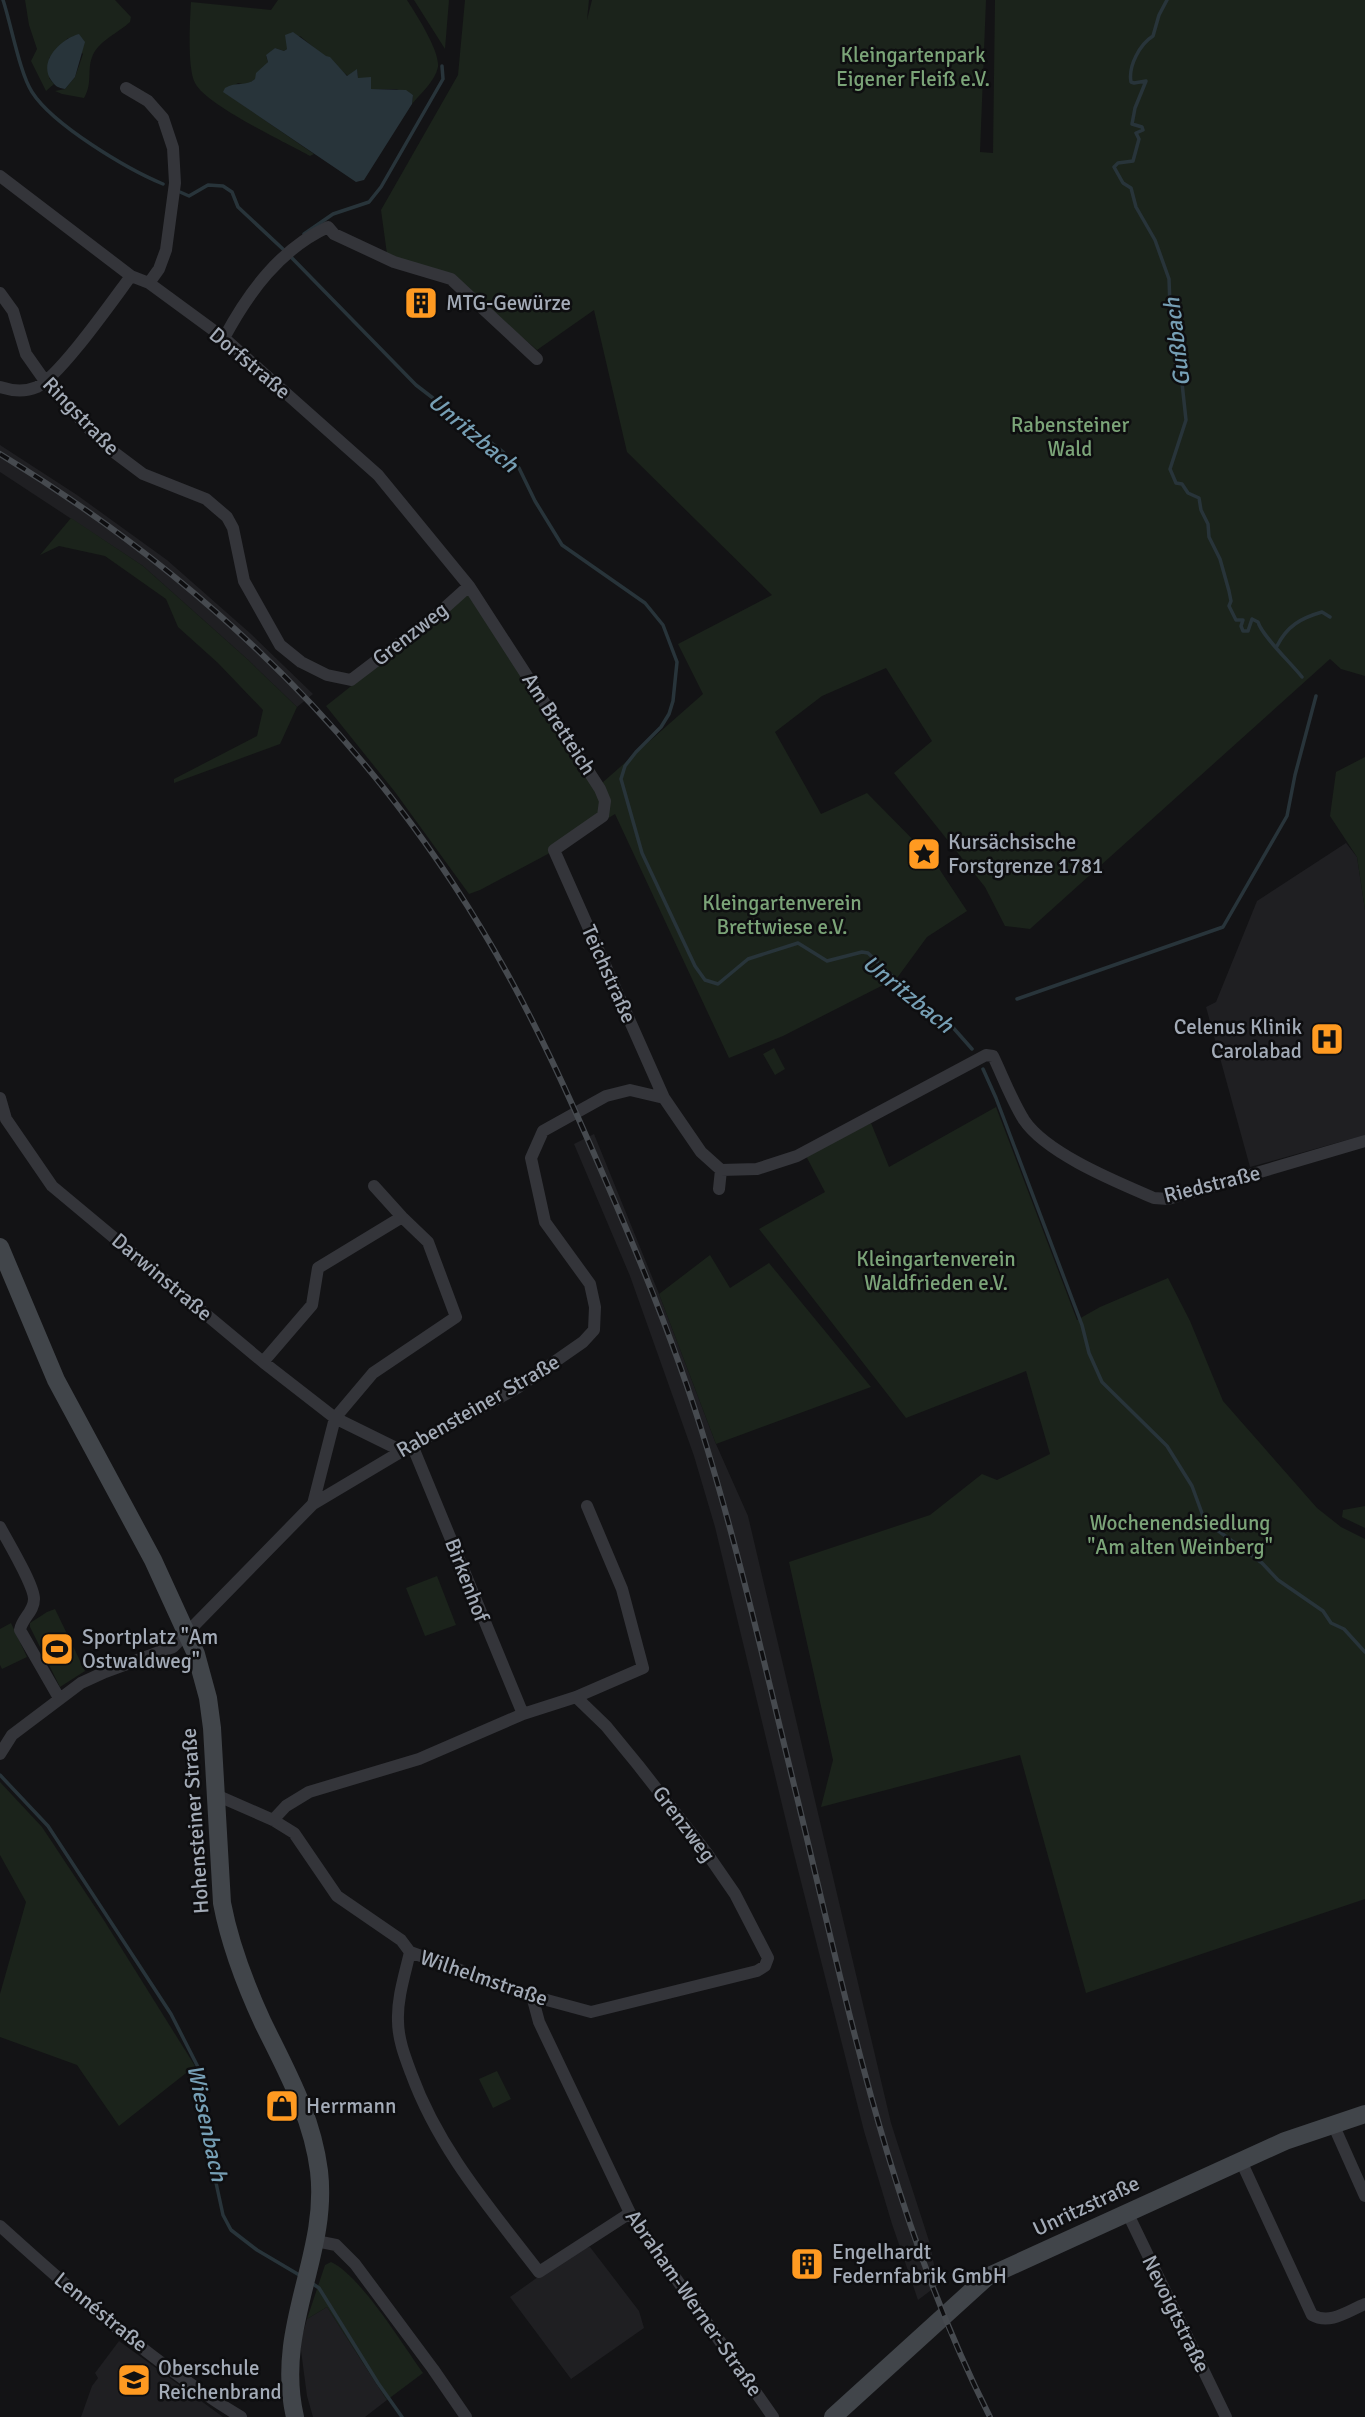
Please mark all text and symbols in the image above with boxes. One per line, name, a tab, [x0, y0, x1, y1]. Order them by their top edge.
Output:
park label: Kleingartenpark Eigener Fleiß e.V.	[836, 42, 990, 92]
building icon: MTG-Gewürze	[402, 284, 440, 322]
place label: MTG-Gewürze	[446, 290, 571, 316]
water label: Gußbach	[1157, 295, 1197, 388]
street label: Dorfstraße	[204, 321, 296, 405]
street label: Ringstraße	[37, 371, 125, 461]
water label: Unritzbach	[422, 387, 525, 480]
park label: Rabensteiner Wald	[1011, 412, 1129, 462]
street label: Grenzweg	[367, 596, 453, 672]
street label: Am Bretteich	[516, 668, 602, 780]
place label: Kursächsische Forstgrenze 1781	[948, 829, 1103, 879]
place icon: Kursächsische Forstgrenze 1781	[905, 835, 943, 873]
park label: Kleingartenverein Brettwiese e.V.	[702, 890, 862, 940]
street label: Teichstraße	[576, 921, 642, 1027]
water label: Unritzbach	[857, 949, 960, 1040]
place label: Celenus Klinik Carolabad	[1174, 1014, 1302, 1064]
hospital icon: Celenus Klinik Carolabad	[1308, 1020, 1346, 1058]
street label: Riedstraße	[1161, 1159, 1263, 1209]
street label: Darwinstraße	[106, 1227, 218, 1327]
park label: Kleingartenverein Waldfrieden e.V.	[856, 1246, 1016, 1296]
street label: Rabensteiner Straße	[392, 1349, 564, 1463]
park label: Wochenendsiedlung "Am alten Weinberg"	[1087, 1510, 1273, 1560]
street label: Birkenhof	[439, 1535, 495, 1626]
place label: Sportplatz "Am Ostwaldweg"	[82, 1624, 218, 1674]
sports icon: Sportplatz "Am Ostwaldweg"	[38, 1630, 76, 1668]
street label: Hohensteiner Straße	[176, 1727, 214, 1915]
street label: Grenzweg	[647, 1781, 721, 1867]
street label: Wilhelmstraße	[417, 1944, 551, 2012]
water label: Wiesenbach	[180, 2062, 234, 2185]
shop icon: Herrmann	[263, 2087, 301, 2125]
place label: Herrmann	[306, 2093, 396, 2119]
street label: Unritzstraße	[1029, 2170, 1143, 2242]
street label: Abraham-Werner-Straße	[620, 2205, 768, 2401]
place label: Engelhardt Federnfabrik GmbH	[832, 2239, 1007, 2289]
building icon: Engelhardt Federnfabrik GmbH	[788, 2245, 826, 2283]
street label: Nevoigtstraße	[1136, 2251, 1216, 2377]
street label: Lennéstraße	[49, 2266, 153, 2358]
place label: Oberschule Reichenbrand	[158, 2355, 282, 2405]
school or university icon: Oberschule Reichenbrand	[115, 2361, 153, 2399]

